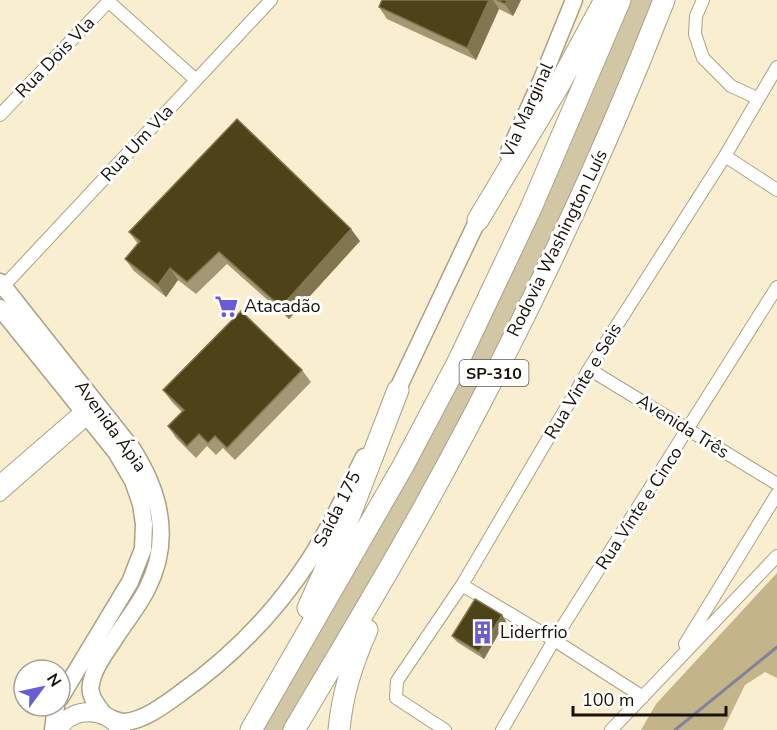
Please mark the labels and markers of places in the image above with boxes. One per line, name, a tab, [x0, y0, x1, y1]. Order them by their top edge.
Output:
supermarket icon: Atacadão	[213, 293, 239, 319]
place label: Atacadão	[244, 294, 321, 318]
building icon: Liderfrio	[469, 619, 495, 645]
place label: Liderfrio	[500, 620, 568, 644]

